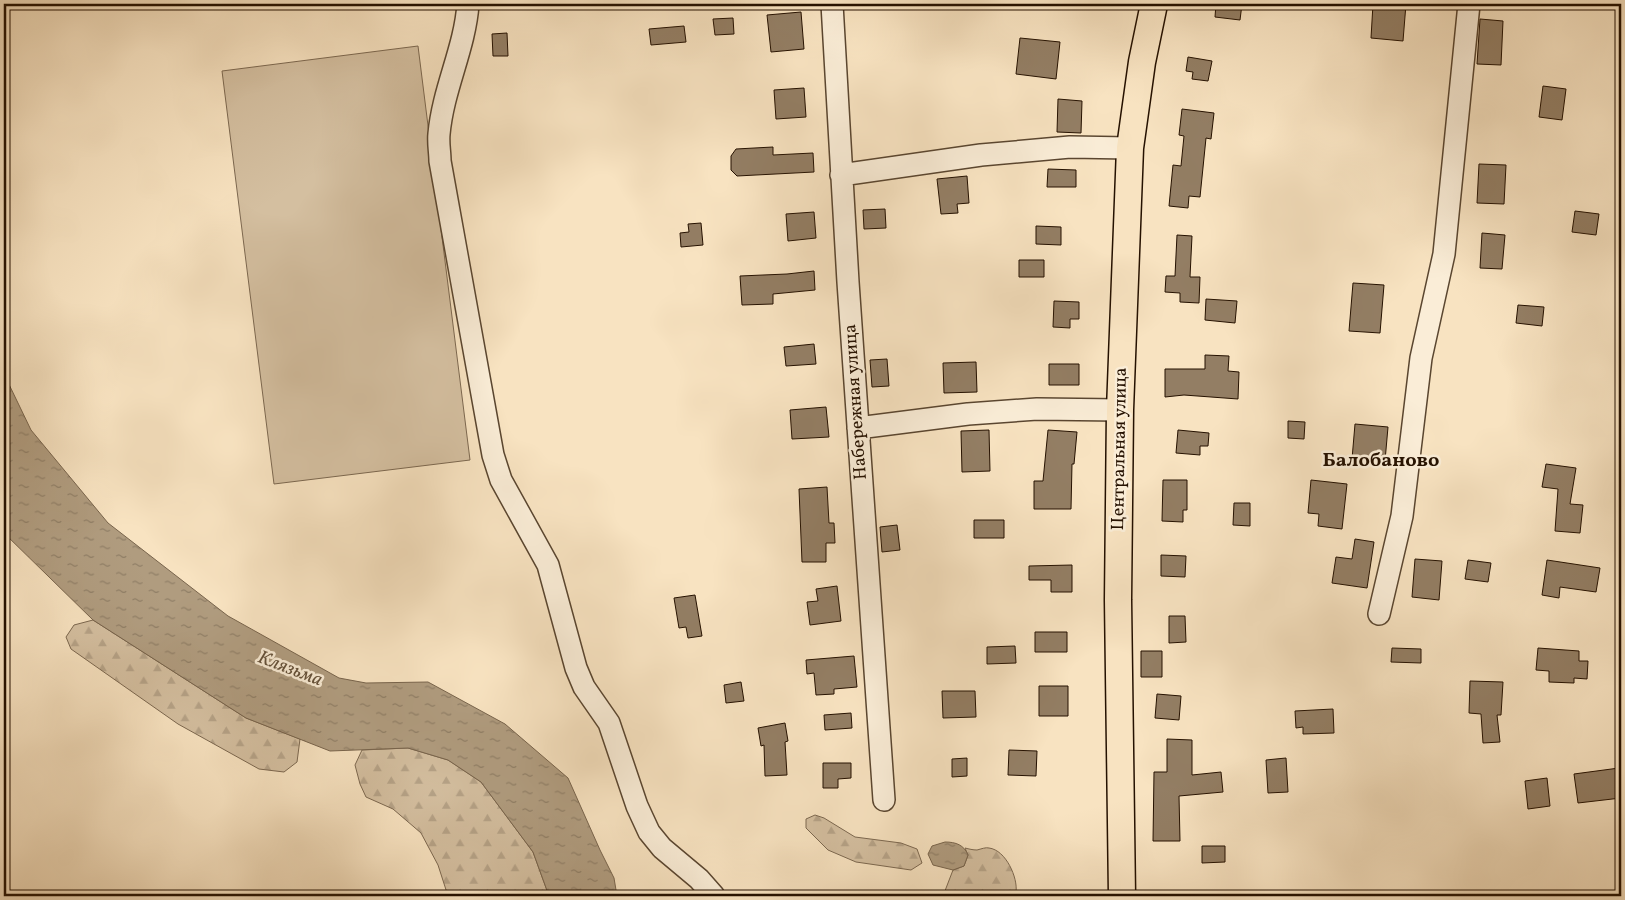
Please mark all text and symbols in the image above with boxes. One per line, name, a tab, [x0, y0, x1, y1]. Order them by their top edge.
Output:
street label: Набережная улица	[838, 323, 874, 481]
street label: Центральная улица	[1106, 367, 1134, 531]
district label: Балобаново	[1323, 447, 1439, 475]
water label: Клязьма	[254, 645, 326, 693]

